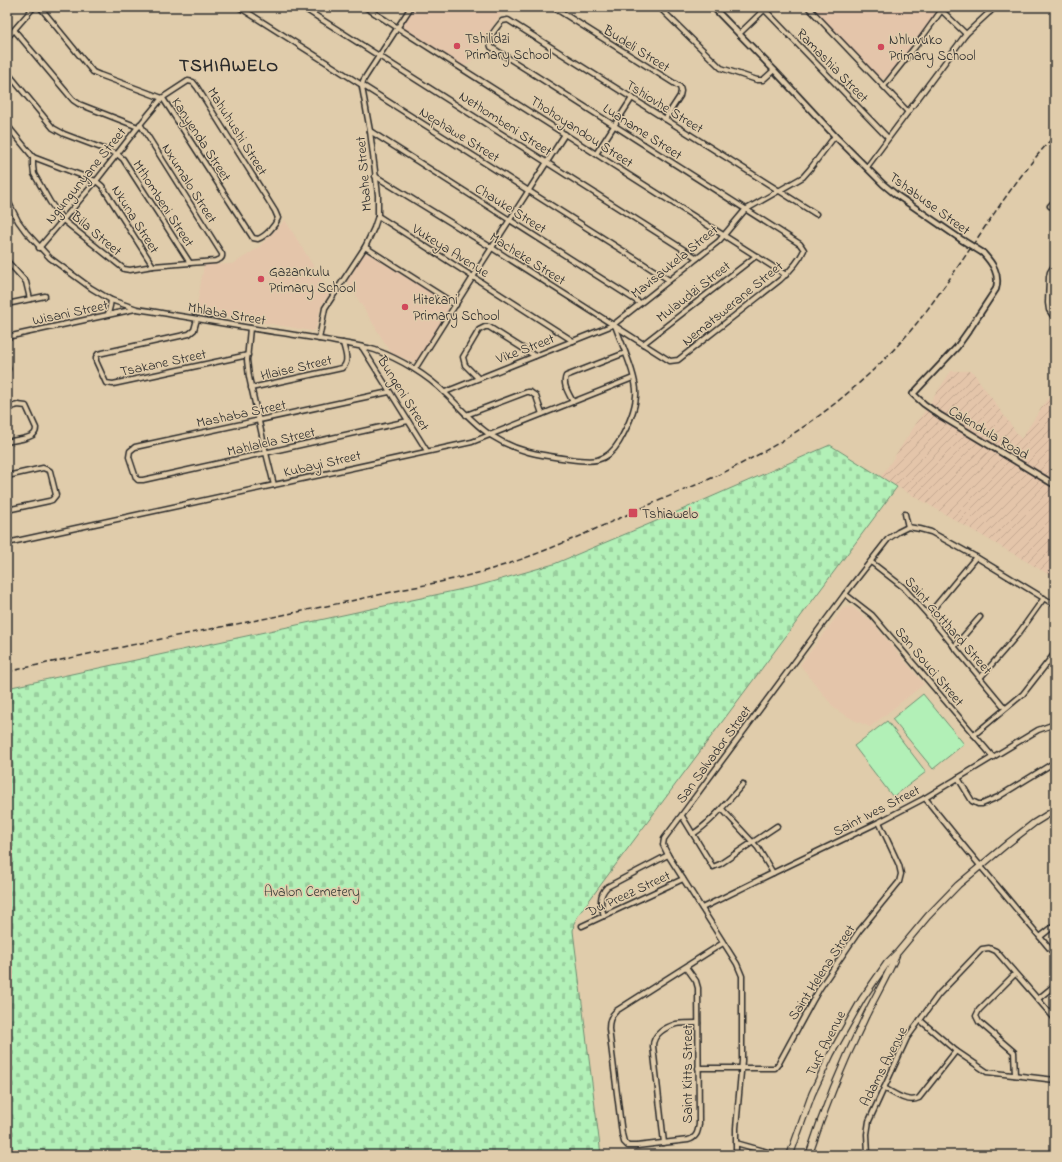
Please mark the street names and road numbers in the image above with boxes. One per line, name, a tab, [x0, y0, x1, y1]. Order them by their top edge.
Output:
street label: Budeli Street	[598, 20, 674, 78]
street label: Ramashia Street	[791, 24, 873, 108]
street label: Tshiovhe Street	[621, 75, 707, 140]
street label: Mahuhushi Street	[201, 84, 272, 180]
street label: Nethombeni Street	[455, 86, 556, 162]
street label: Thohoyandou Street	[525, 91, 637, 175]
street label: Kanyenda Street	[165, 94, 236, 187]
street label: Luaname Street	[598, 99, 686, 166]
street label: Nephawe Street	[415, 102, 504, 169]
street label: Ngungunyane Street	[41, 123, 133, 229]
street label: Mbahe Street	[351, 135, 378, 212]
street label: Nxumalo Street	[156, 140, 222, 228]
street label: Mthombeni Street	[127, 156, 199, 252]
street label: Tshabuse Street	[884, 167, 974, 241]
street label: Chauke Street	[470, 179, 550, 240]
street label: Nkuna Street	[105, 182, 164, 258]
street label: Bila Street	[65, 206, 126, 262]
street label: Vukeya Avenue	[406, 219, 494, 285]
street label: Mavisaukela Street	[626, 220, 724, 304]
street label: Macheke Street	[485, 227, 570, 291]
street label: Mulaudzi Street	[652, 256, 736, 328]
street label: Nematswerane Street	[678, 256, 788, 352]
street label: Wisani Street	[30, 295, 110, 332]
street label: Mhlaba Street	[186, 297, 268, 332]
street label: Vike Street	[492, 329, 558, 370]
street label: Tsakane Street	[118, 344, 209, 383]
street label: Hlaise Street	[259, 350, 334, 387]
street label: Bungeni Street	[370, 351, 434, 436]
street label: Mashaba Street	[195, 395, 288, 434]
street label: Calendula Road	[944, 401, 1033, 466]
street label: Mahlalela Street	[225, 422, 318, 463]
street label: Kubayi Street	[282, 445, 364, 485]
street label: Saint Gotthard Street	[899, 572, 997, 680]
street label: San Souci Street	[889, 622, 969, 712]
street label: San Salvador Street	[671, 701, 757, 808]
street label: Saint Ives Street	[829, 780, 924, 842]
street label: Du Preez Street	[582, 866, 674, 923]
street label: Saint Helena Street	[783, 921, 861, 1025]
street label: Turf Avenue	[801, 1006, 852, 1080]
street label: Adams Avenue	[855, 1022, 914, 1110]
street label: Saint Kitts Street	[678, 1024, 699, 1123]

